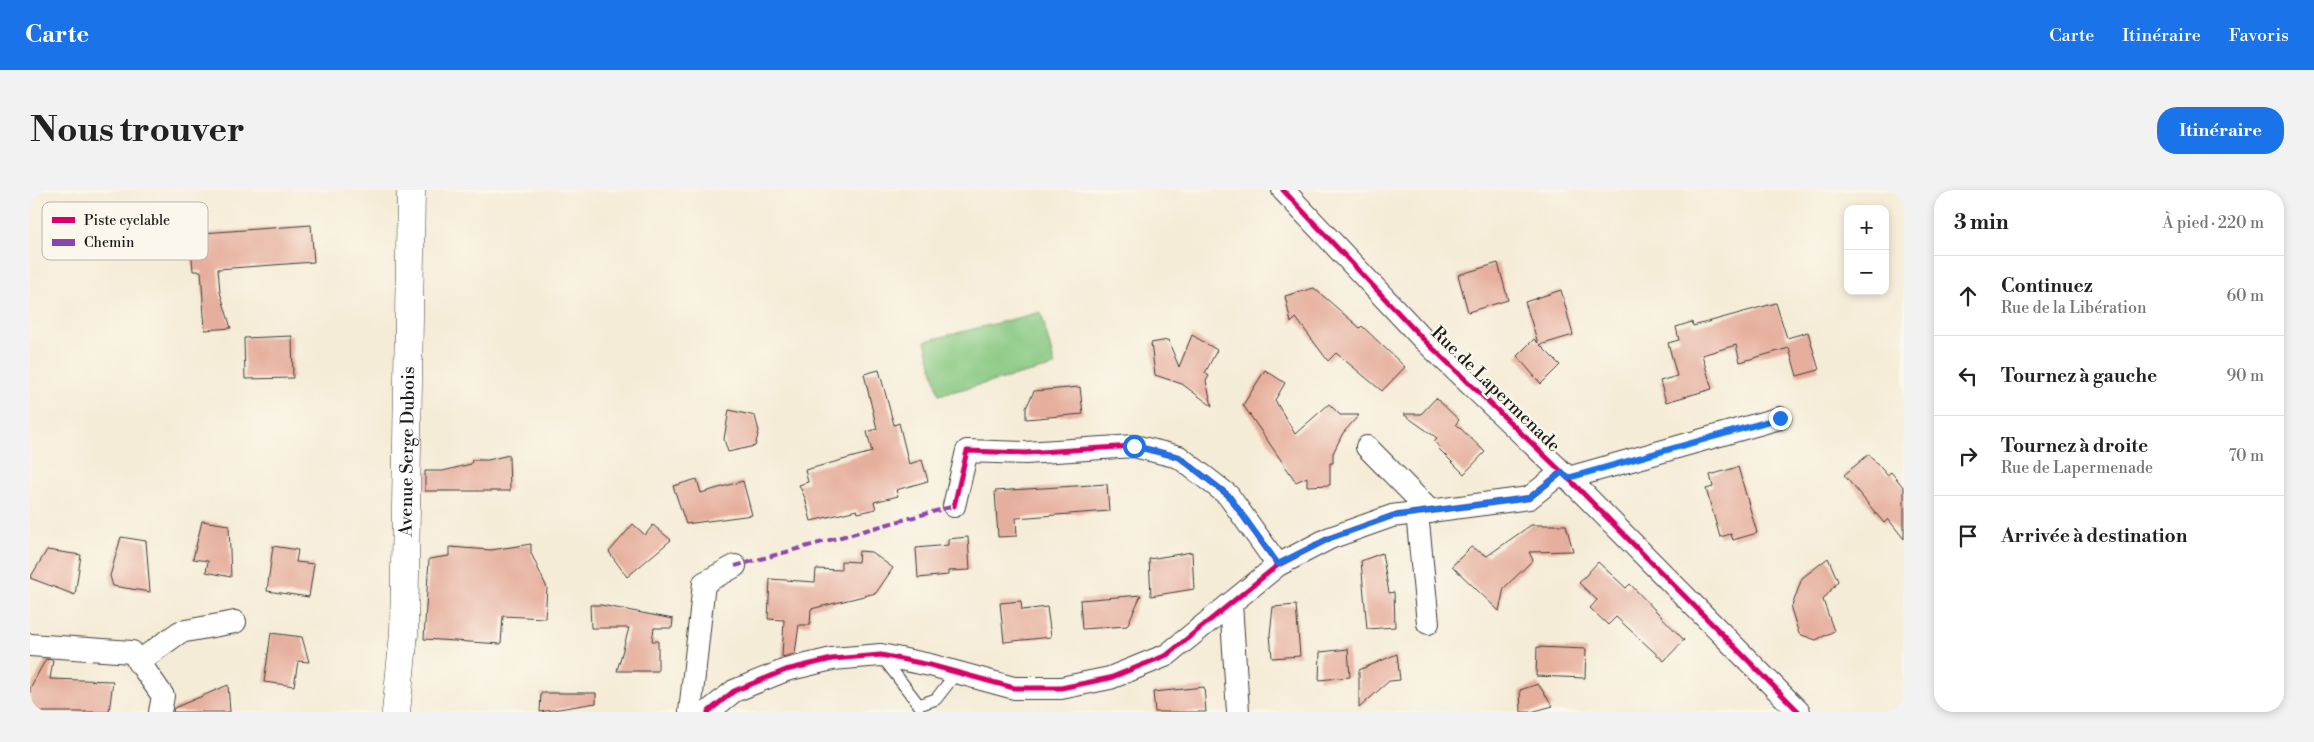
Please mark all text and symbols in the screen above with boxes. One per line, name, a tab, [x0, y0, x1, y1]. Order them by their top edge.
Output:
text: Carte	[25, 20, 89, 50]
text: Carte	[2049, 24, 2094, 47]
text: Itinéraire	[2122, 24, 2201, 47]
text: Favoris	[2229, 24, 2289, 47]
button: Itinéraire	[2157, 107, 2284, 154]
text: Nous trouver	[30, 109, 245, 152]
legend	[42, 202, 208, 260]
map controls	[1844, 205, 1889, 295]
button: +	[1844, 205, 1889, 250]
text: 3 min	[1954, 210, 2009, 236]
text: Piste cyclable	[84, 212, 170, 230]
text: À pied · 220 m	[2163, 213, 2264, 233]
text: Chemin	[84, 234, 135, 252]
button: −	[1844, 250, 1889, 295]
text: Continuez	[2001, 274, 2093, 298]
icon: ahead	[1954, 282, 1982, 310]
text: 60 m	[2226, 286, 2264, 306]
text: Rue de la Libération	[2001, 298, 2147, 318]
street label: Rue de Lapermenade	[1426, 322, 1565, 457]
icon: left	[1954, 362, 1982, 390]
text: Tournez à gauche	[2001, 364, 2157, 388]
street label: Avenue Serge Dubois	[395, 366, 420, 538]
text: 90 m	[2226, 366, 2264, 386]
route end	[1769, 407, 1792, 430]
text: Tournez à droite	[2001, 434, 2148, 458]
route start	[1123, 435, 1146, 458]
icon: right	[1954, 442, 1982, 470]
text: 70 m	[2228, 446, 2264, 466]
text: Rue de Lapermenade	[2001, 458, 2153, 478]
icon: arrive	[1954, 522, 1982, 550]
text: Arrivée à destination	[2001, 524, 2187, 548]

